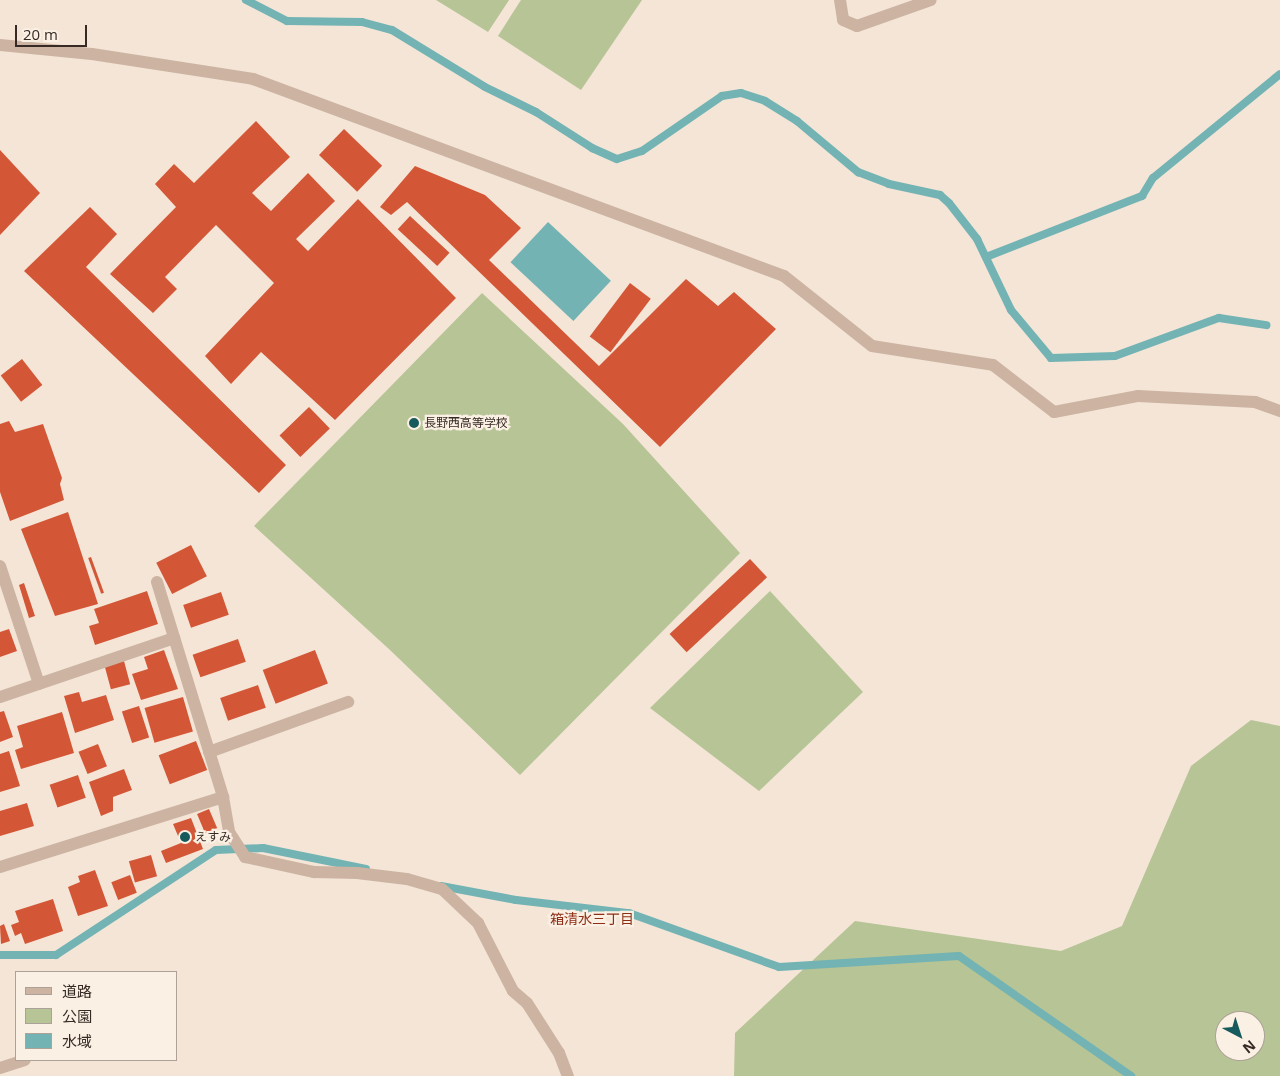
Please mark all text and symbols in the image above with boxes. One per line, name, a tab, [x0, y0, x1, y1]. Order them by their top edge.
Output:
scale bar	[18, 15, 90, 47]
text: 20 m	[23, 24, 58, 44]
place label: 長野西高等学校	[424, 416, 508, 430]
marker: 長野西高等学校	[408, 417, 420, 429]
place label: えすみ	[195, 830, 231, 844]
marker: えすみ	[179, 831, 191, 843]
district label: 箱清水三丁目	[550, 911, 634, 927]
legend	[15, 971, 178, 1061]
text: 道路	[62, 981, 92, 1001]
text: 公園	[62, 1006, 92, 1026]
north arrow	[1215, 1011, 1265, 1061]
text: 水域	[62, 1031, 92, 1051]
text: N	[1239, 1036, 1260, 1058]

